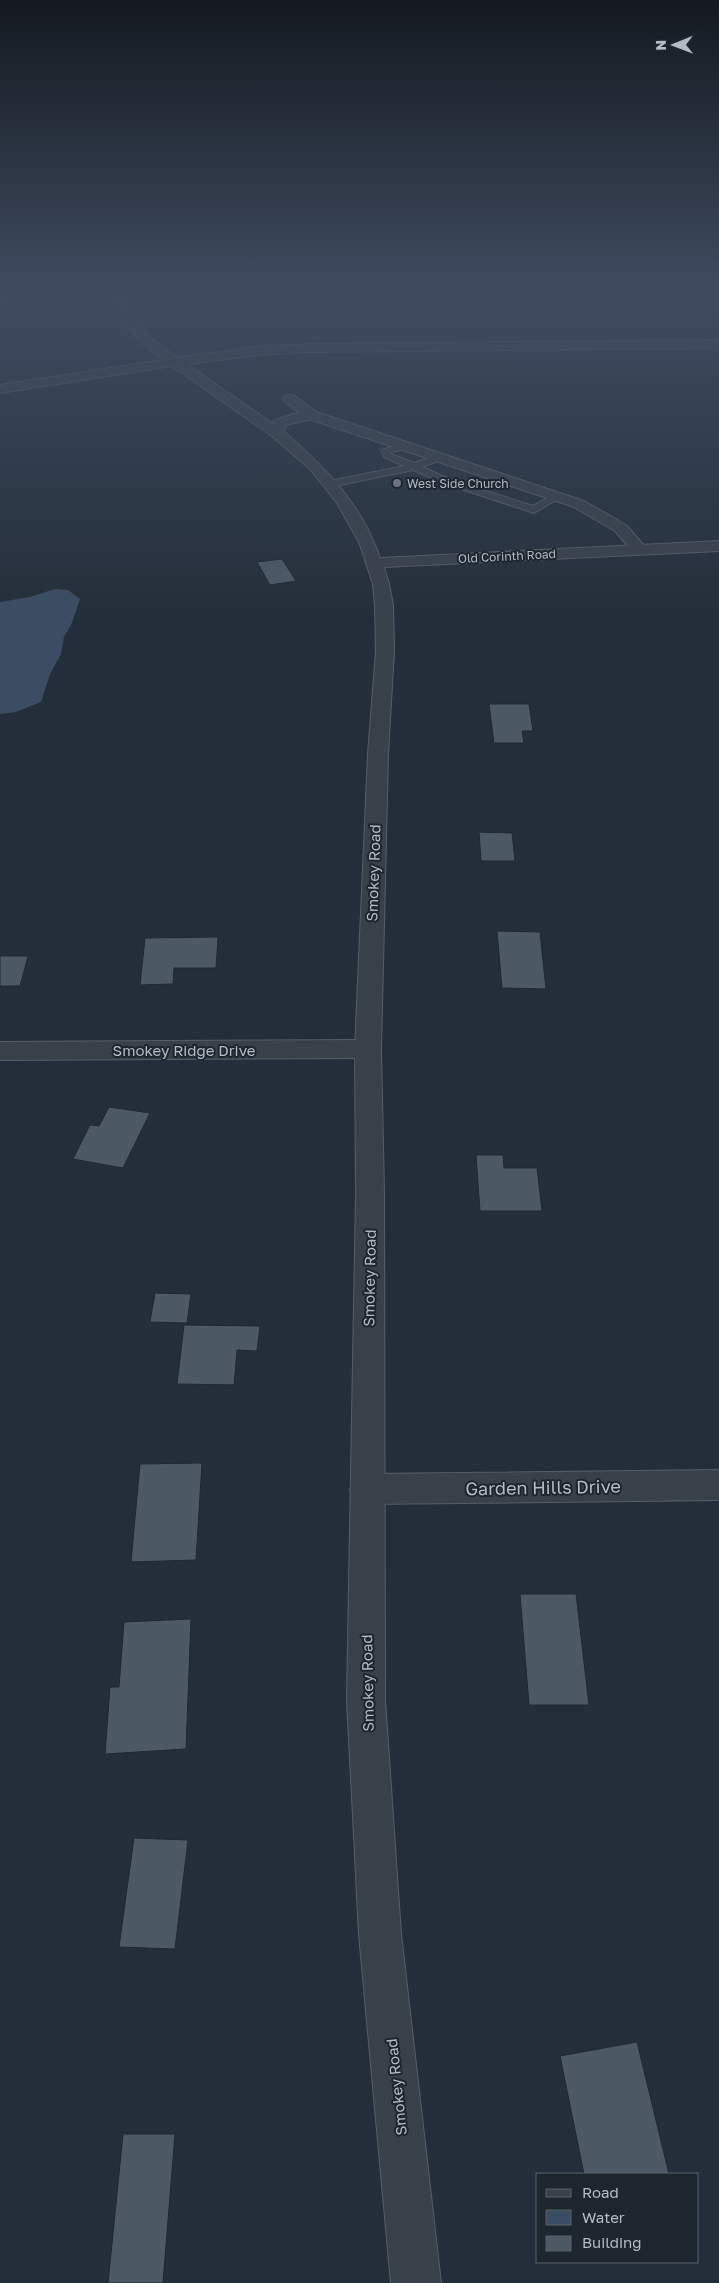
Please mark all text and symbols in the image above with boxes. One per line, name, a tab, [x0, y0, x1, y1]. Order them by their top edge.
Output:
north arrow	[649, 20, 699, 70]
text: N	[652, 40, 669, 51]
place label: West Side Church	[407, 476, 509, 491]
marker: West Side Church	[391, 477, 403, 489]
street label: Old Corinth Road	[458, 546, 556, 566]
street label: Smokey Road	[362, 824, 384, 922]
street label: Smokey Ridge Drive	[113, 1041, 256, 1059]
street label: Smokey Road	[359, 1229, 379, 1327]
street label: Garden Hills Drive	[465, 1475, 621, 1499]
street label: Smokey Road	[357, 1634, 377, 1732]
street label: Smokey Road	[382, 2038, 410, 2136]
legend	[536, 2173, 699, 2263]
text: Road	[582, 2183, 619, 2201]
text: Water	[582, 2208, 625, 2226]
text: Building	[582, 2233, 642, 2251]

